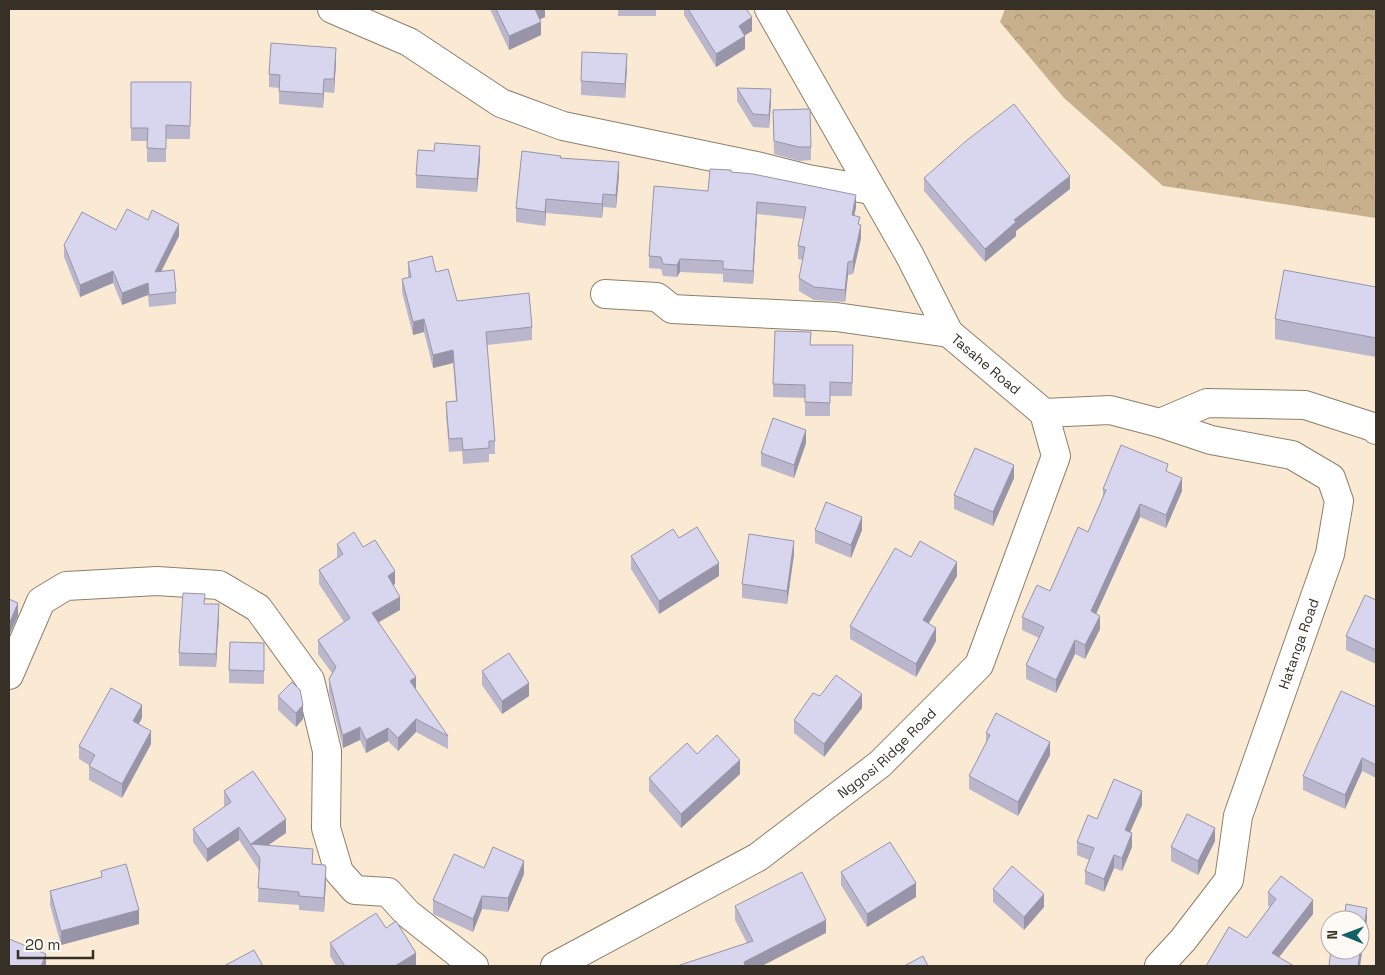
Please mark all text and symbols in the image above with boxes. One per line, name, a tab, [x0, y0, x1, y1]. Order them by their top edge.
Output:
street label: Tasahe Road	[948, 330, 1024, 398]
street label: Hatanga Road	[1274, 596, 1323, 692]
street label: Nggosi Ridge Road	[834, 704, 940, 802]
north arrow	[1320, 910, 1370, 960]
scale bar	[18, 928, 92, 960]
text: N	[1323, 930, 1341, 940]
text: 20 m	[25, 935, 60, 954]

